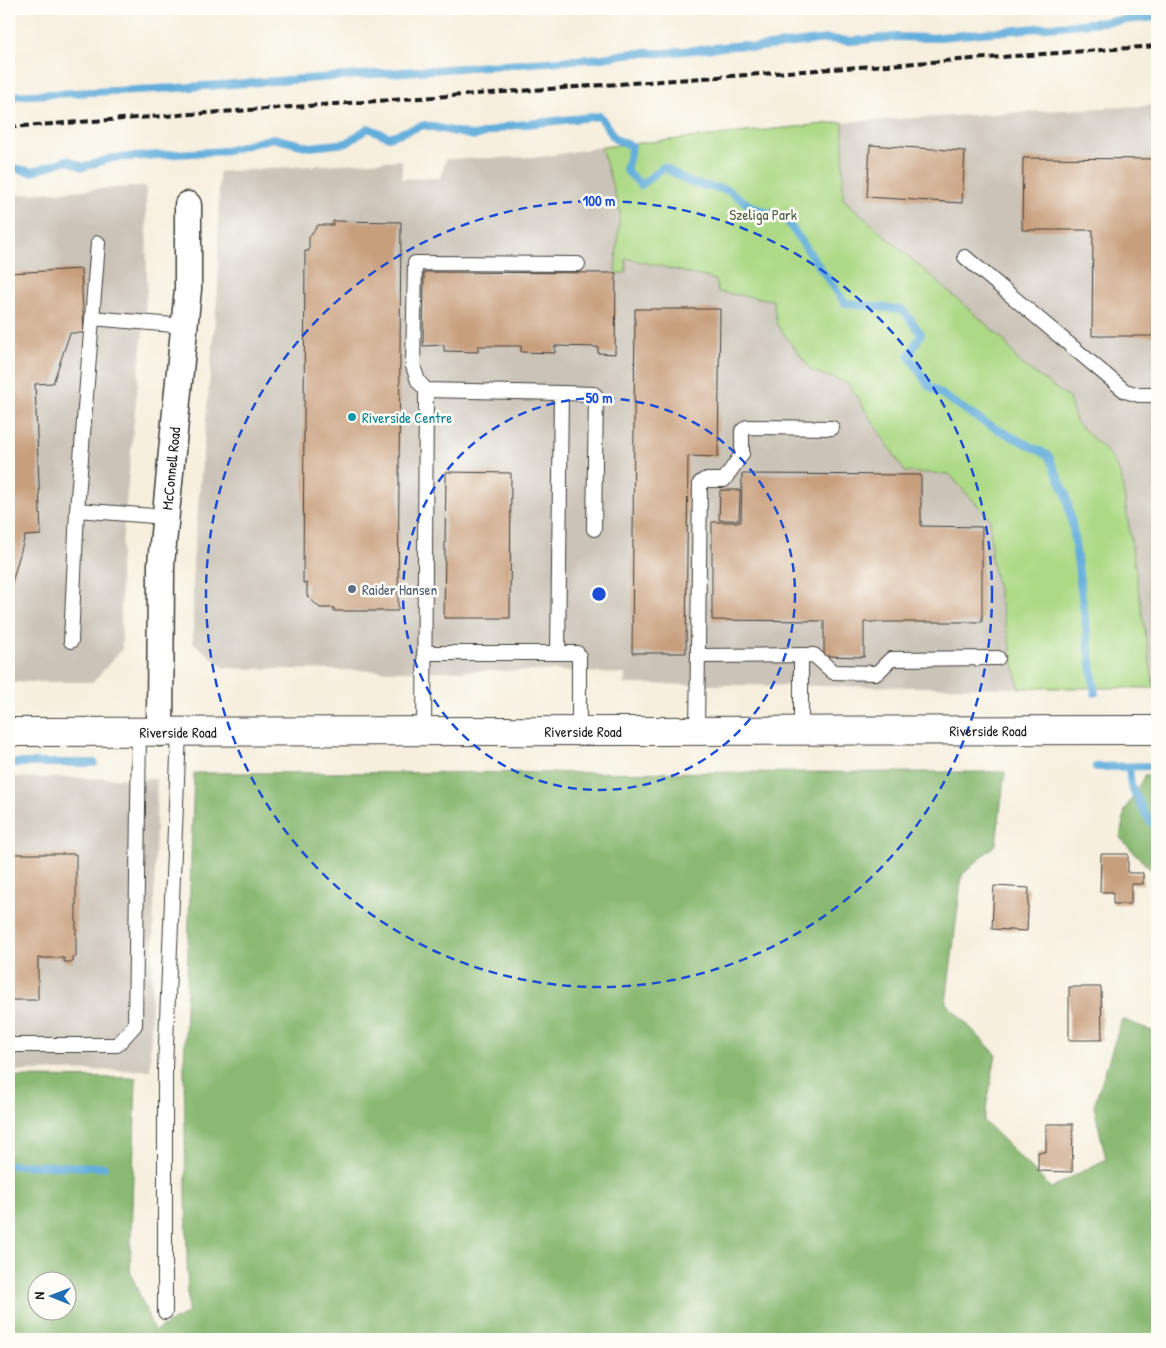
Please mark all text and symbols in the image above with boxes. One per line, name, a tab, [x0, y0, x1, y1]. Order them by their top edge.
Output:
text: 100 m	[583, 190, 615, 211]
park label: Szeliga Park	[729, 204, 797, 225]
text: 50 m	[586, 387, 612, 408]
place label: Riverside Centre	[362, 407, 452, 428]
marker: Riverside Centre	[346, 411, 358, 423]
street label: McConnell Road	[156, 426, 185, 511]
place label: Raider Hansen	[362, 579, 438, 600]
marker: Raider Hansen	[346, 583, 358, 595]
centre of rings	[590, 585, 608, 603]
street label: Riverside Road	[544, 720, 622, 742]
street label: Riverside Road	[949, 720, 1027, 741]
street label: Riverside Road	[139, 721, 217, 742]
north arrow	[28, 1270, 78, 1320]
text: N	[29, 1291, 48, 1300]

